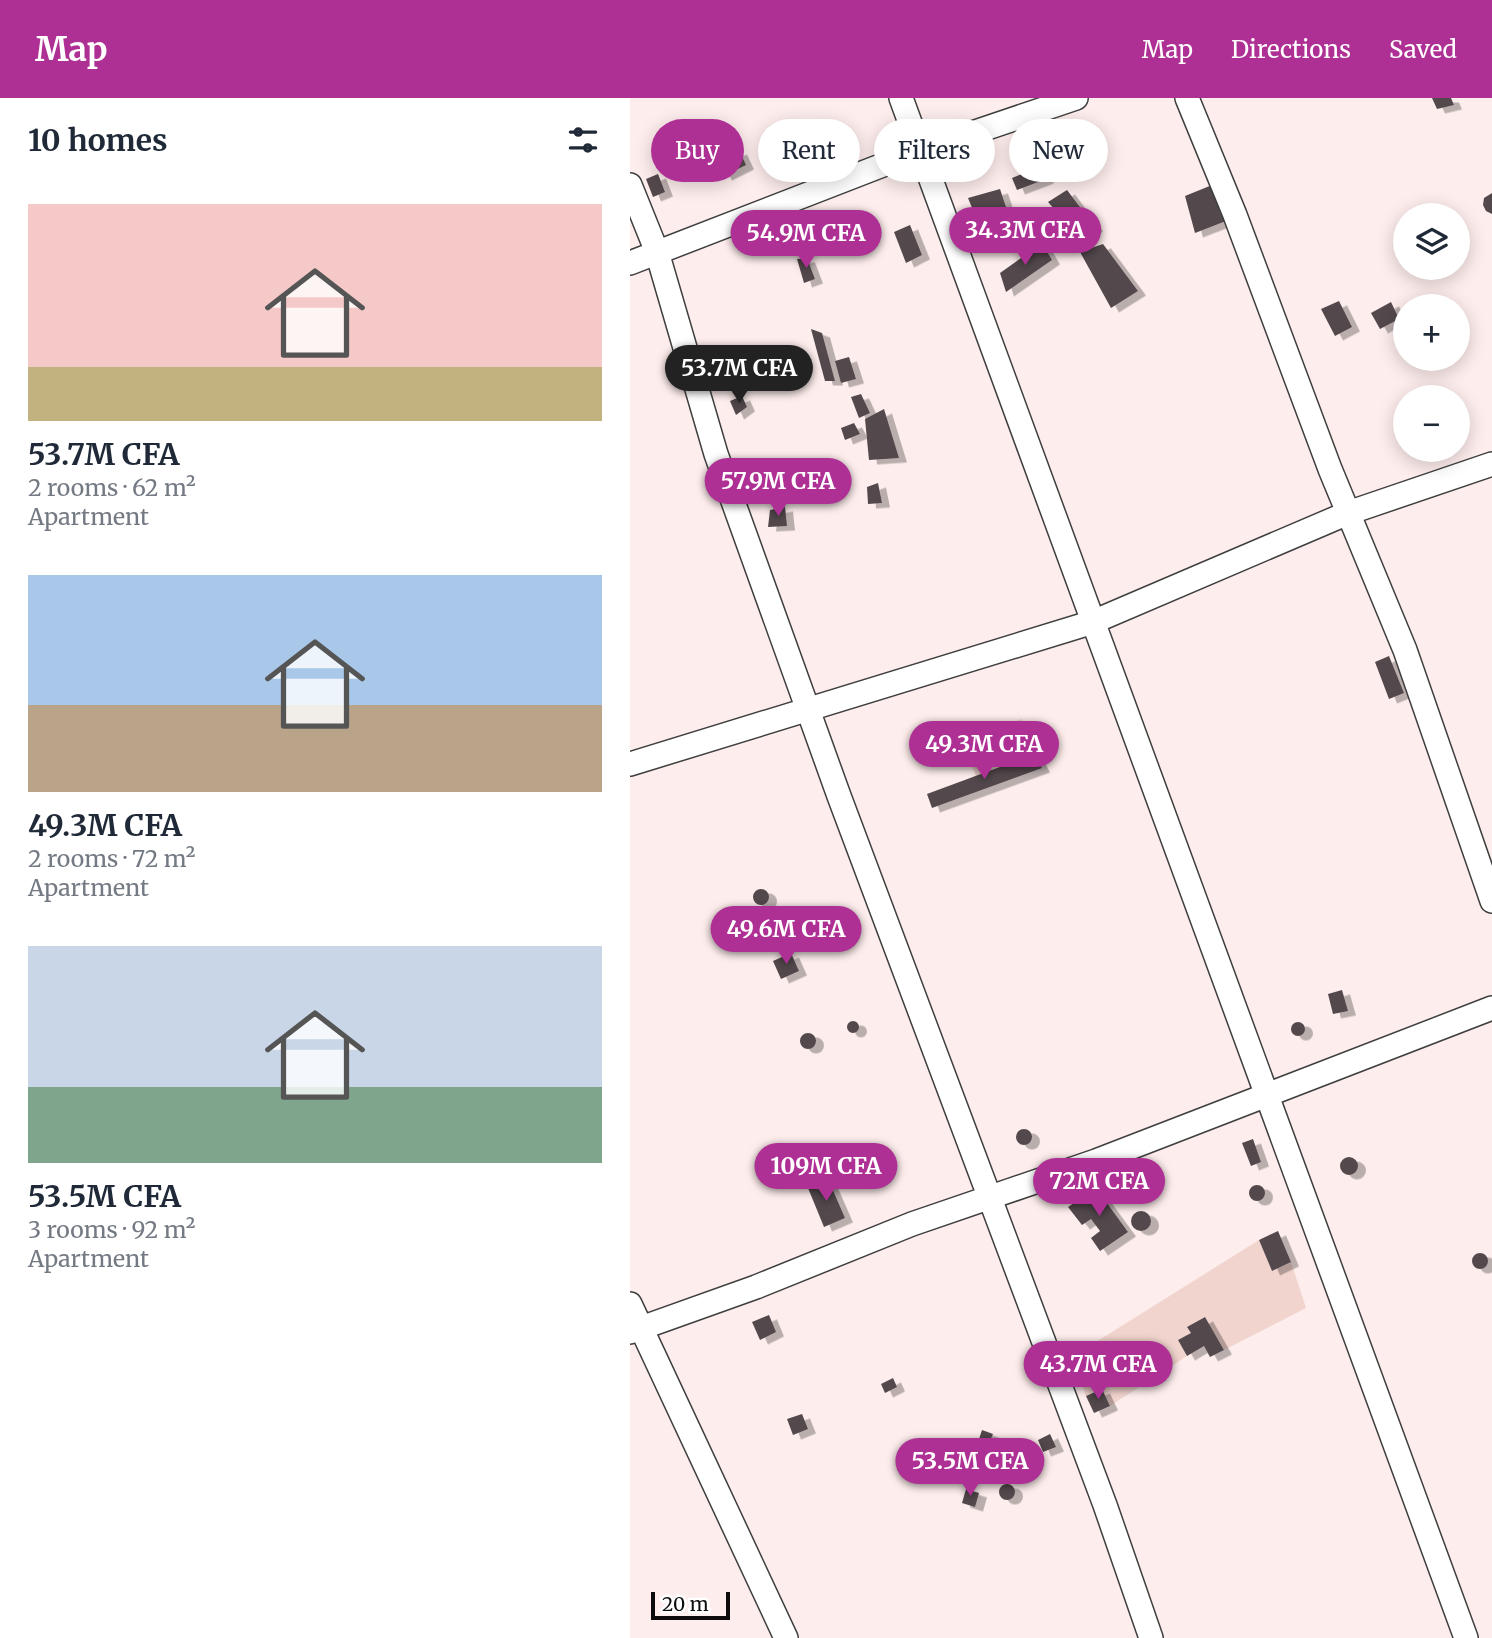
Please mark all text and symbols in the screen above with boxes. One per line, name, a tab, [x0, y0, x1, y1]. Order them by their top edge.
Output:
text: Map	[35, 29, 108, 70]
text: Map	[1142, 34, 1193, 65]
text: Directions	[1231, 34, 1351, 65]
text: Saved	[1389, 34, 1457, 65]
chip: Buy	[651, 119, 744, 182]
chip: Rent	[758, 119, 860, 182]
chip: Filters	[874, 119, 995, 182]
chip: New	[1009, 119, 1108, 182]
text: 10 homes	[28, 121, 168, 159]
icon: filters	[564, 121, 602, 159]
map controls	[1393, 203, 1470, 462]
button: layers	[1393, 203, 1470, 280]
pin: 34.3M CFA	[945, 208, 1105, 267]
pin: 54.9M CFA	[726, 211, 886, 270]
text: 34.3M CFA	[965, 215, 1085, 244]
text: 54.9M CFA	[747, 218, 865, 247]
icon: home	[252, 250, 378, 376]
button: +	[1393, 294, 1470, 371]
pin: 53.7M CFA	[659, 345, 819, 405]
text: 53.7M CFA	[681, 353, 797, 382]
button: −	[1393, 385, 1470, 462]
text: 53.7M CFA	[28, 435, 179, 473]
pin: 57.9M CFA	[698, 458, 858, 518]
text: 57.9M CFA	[721, 466, 835, 495]
text: 2 rooms · 62 m²	[28, 473, 196, 502]
text: Apartment	[28, 502, 149, 531]
icon: home	[252, 621, 378, 747]
pin: 49.3M CFA	[904, 722, 1064, 781]
text: 49.3M CFA	[925, 729, 1043, 758]
text: 49.3M CFA	[28, 806, 182, 844]
text: 2 rooms · 72 m²	[28, 844, 195, 873]
text: Apartment	[28, 873, 149, 902]
pin: 49.6M CFA	[706, 906, 866, 966]
text: 49.6M CFA	[727, 914, 845, 943]
icon: home	[252, 992, 378, 1118]
pin: 109M CFA	[754, 1144, 898, 1203]
text: 109M CFA	[770, 1151, 882, 1180]
pin: 72M CFA	[1034, 1158, 1164, 1218]
text: 72M CFA	[1049, 1166, 1149, 1195]
text: 53.5M CFA	[28, 1177, 181, 1215]
text: 3 rooms · 92 m²	[28, 1215, 195, 1244]
text: Apartment	[28, 1244, 149, 1273]
pin: 43.7M CFA	[1018, 1342, 1178, 1401]
text: 43.7M CFA	[1040, 1349, 1156, 1378]
pin: 53.5M CFA	[890, 1438, 1050, 1498]
text: 53.5M CFA	[911, 1446, 1029, 1475]
scale bar	[651, 1589, 730, 1621]
text: 20 m	[662, 1592, 709, 1616]

